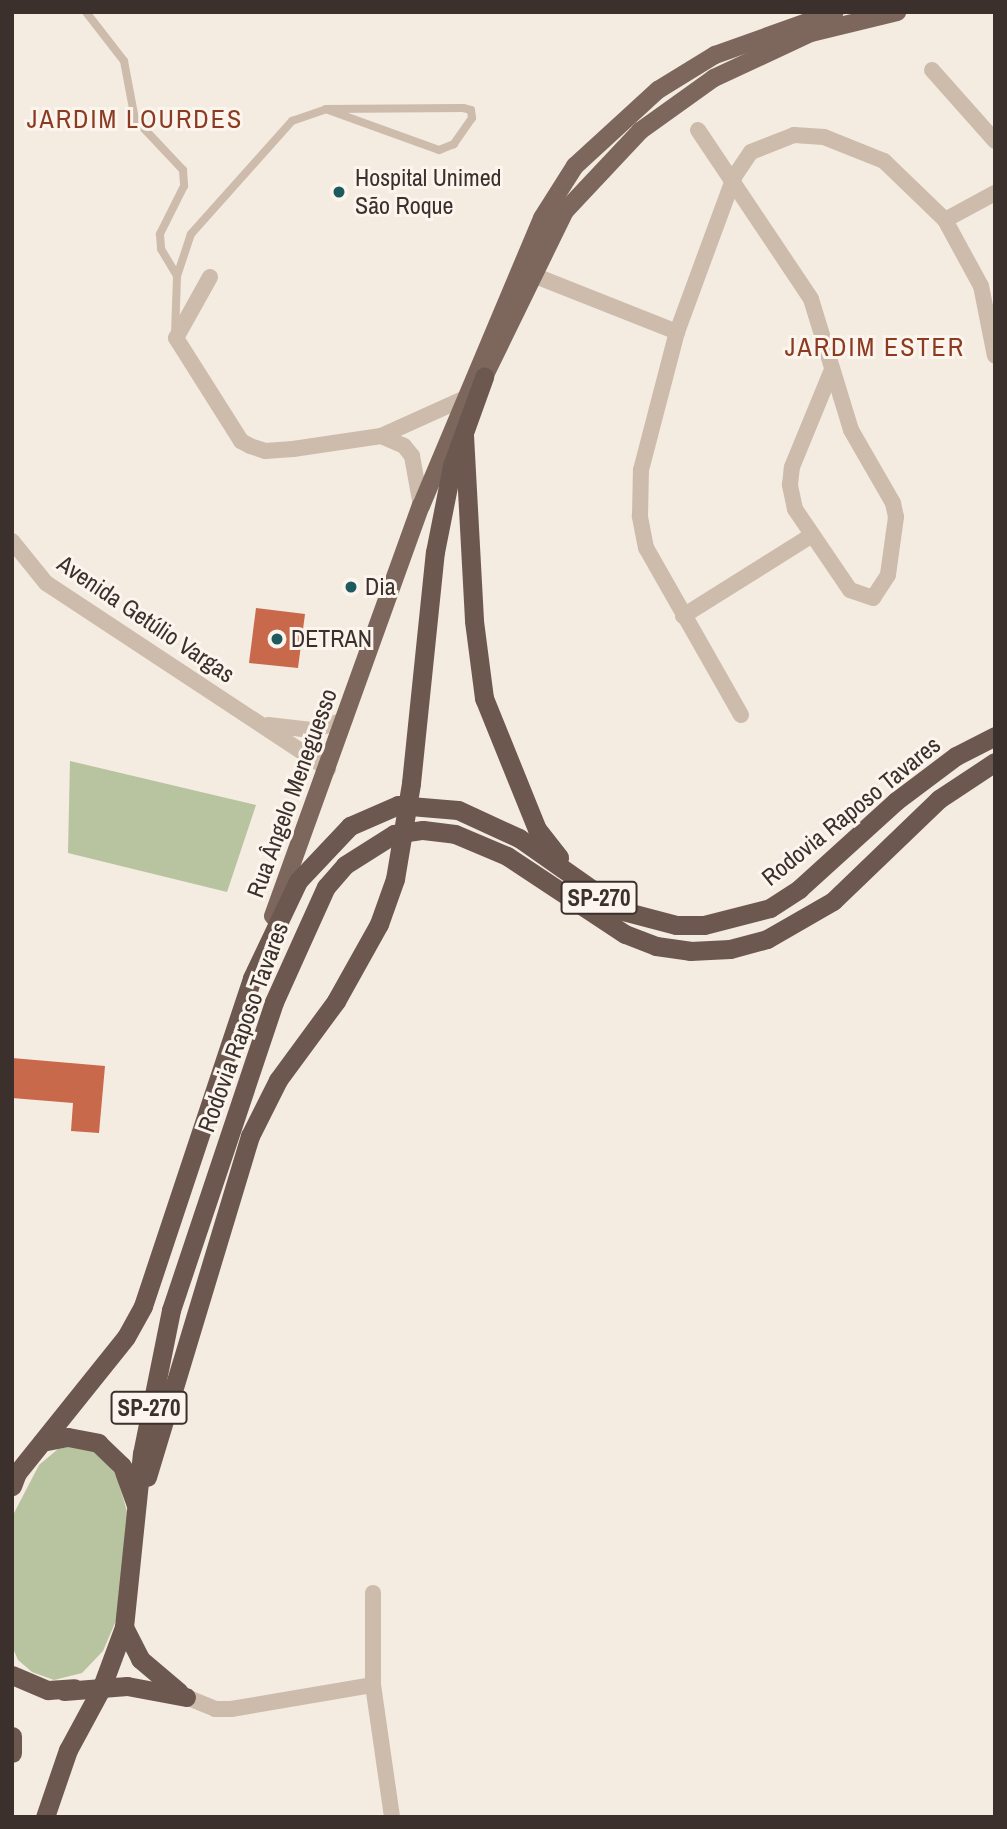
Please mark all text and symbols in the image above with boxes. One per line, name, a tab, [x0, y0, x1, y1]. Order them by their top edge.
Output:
district label: JARDIM LOURDES	[29, 103, 241, 135]
place label: Hospital Unimed São Roque	[355, 164, 502, 220]
marker: Hospital Unimed São Roque	[329, 182, 349, 202]
district label: JARDIM ESTER	[786, 331, 964, 363]
street label: Avenida Getúlio Vargas	[52, 549, 240, 689]
place label: Dia	[365, 573, 396, 601]
marker: Dia	[343, 579, 359, 595]
place label: DETRAN	[291, 625, 372, 653]
marker: DETRAN	[269, 631, 285, 647]
street label: Rua Ângelo Meneguesso	[241, 684, 343, 902]
street label: Rodovia Raposo Tavares	[756, 730, 946, 892]
road number: SP-270	[560, 878, 638, 917]
street label: Rodovia Raposo Tavares	[192, 918, 294, 1136]
road number: SP-270	[110, 1388, 188, 1428]

